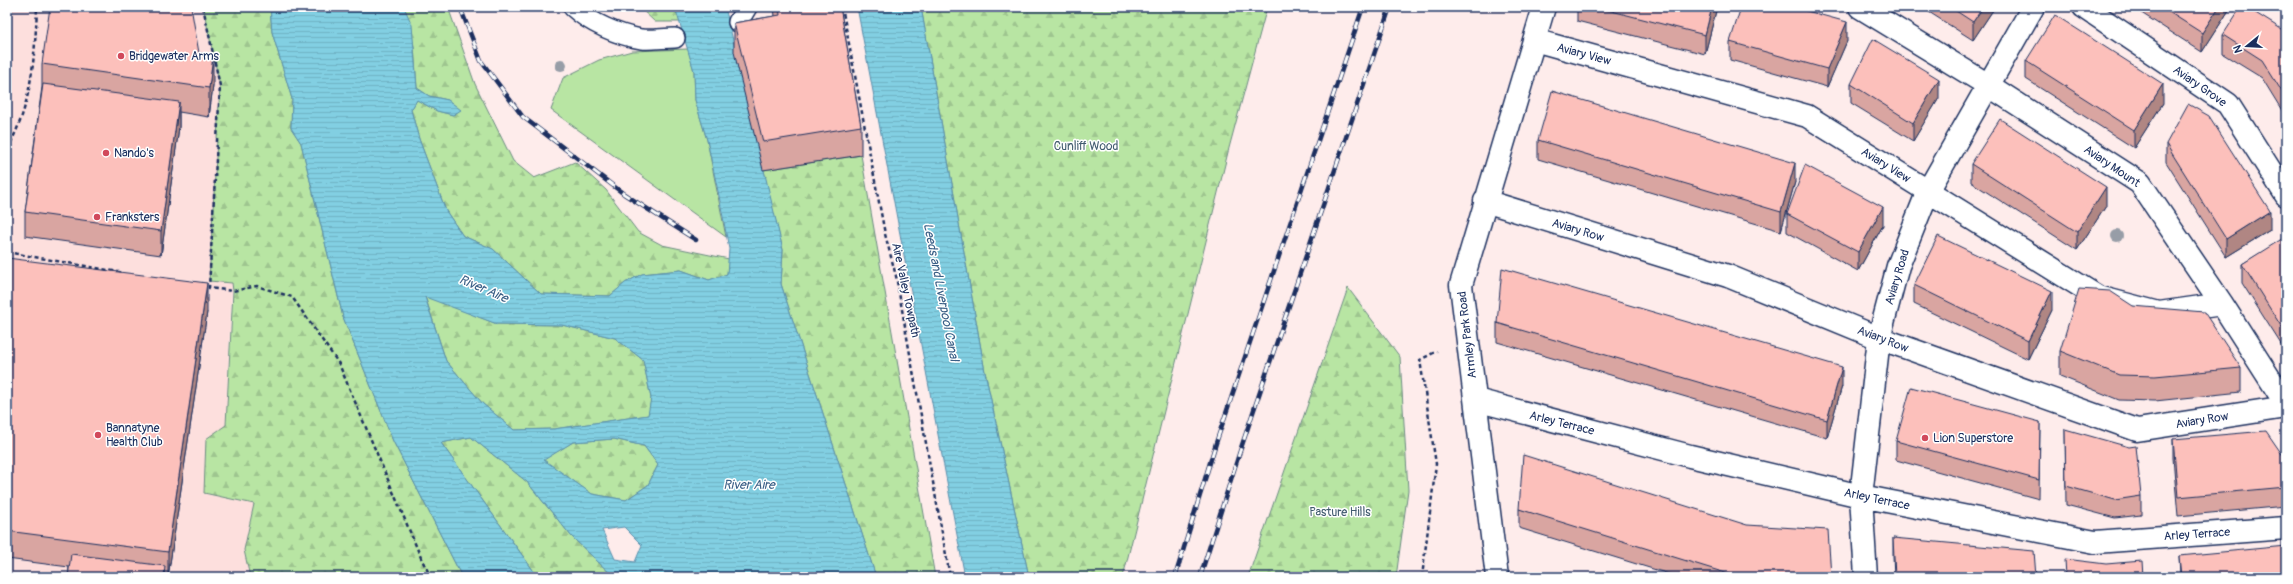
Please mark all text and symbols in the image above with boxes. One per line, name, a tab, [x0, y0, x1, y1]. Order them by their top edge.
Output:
north arrow	[2227, 26, 2267, 66]
street label: Aviary View	[1555, 40, 1613, 69]
text: N	[2230, 43, 2245, 54]
place label: Bridgewater Arms	[129, 49, 219, 64]
marker: Bridgewater Arms	[116, 51, 126, 61]
street label: Aviary Grove	[2170, 62, 2229, 110]
park label: Cunliff Wood	[1054, 139, 1118, 154]
street label: Aviary Mount	[2081, 142, 2143, 191]
street label: Aviary View	[1858, 144, 1913, 187]
place label: Nando's	[114, 146, 155, 161]
marker: Nando's	[101, 148, 111, 158]
place label: Franksters	[105, 210, 160, 225]
marker: Franksters	[92, 212, 102, 222]
street label: Aviary Row	[1550, 215, 1606, 245]
water label: Leeds and Liverpool Canal	[920, 222, 963, 365]
street label: Aire Valley Towpath	[888, 241, 923, 339]
street label: Aviary Road	[1882, 248, 1913, 307]
water label: River Aire	[457, 271, 512, 307]
street label: Armley Park Road	[1455, 290, 1480, 379]
street label: Aviary Row	[1855, 323, 1911, 356]
street label: Arley Terrace	[1528, 408, 1596, 439]
street label: Aviary Row	[2174, 409, 2230, 432]
place label: Bannatyne Health Club	[106, 421, 163, 450]
marker: Bannatyne Health Club	[93, 430, 103, 440]
place label: Lion Superstore	[1933, 431, 2013, 446]
marker: Lion Superstore	[1920, 433, 1930, 443]
water label: River Aire	[723, 477, 776, 493]
street label: Arley Terrace	[1843, 485, 1911, 514]
park label: Pasture Hills	[1309, 505, 1371, 520]
street label: Arley Terrace	[2163, 525, 2231, 544]

